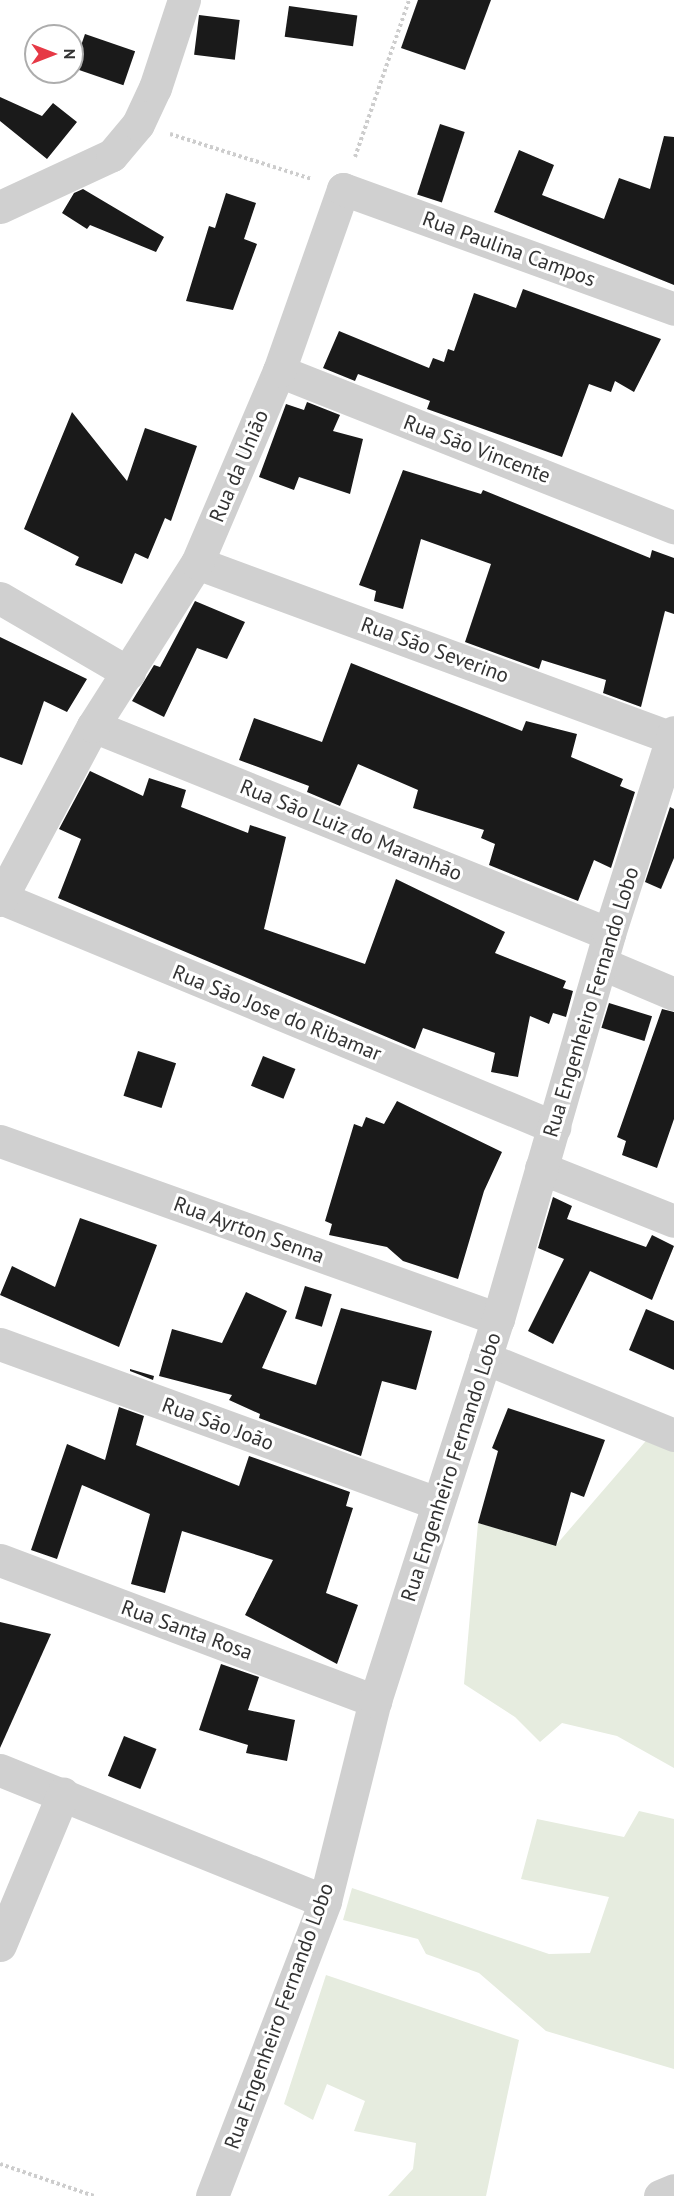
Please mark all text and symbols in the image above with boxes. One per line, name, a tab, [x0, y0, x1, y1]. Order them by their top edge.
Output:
north arrow	[24, 24, 84, 84]
text: N	[60, 49, 80, 59]
street label: Rua Paulina Campos	[419, 206, 599, 292]
street label: Rua da União	[204, 406, 274, 526]
street label: Rua São Vincente	[400, 409, 554, 489]
street label: Rua São Severino	[358, 612, 512, 688]
street label: Rua São Luiz do Maranhão	[236, 774, 466, 886]
street label: Rua Engenheiro Fernando Lobo	[538, 864, 644, 1140]
street label: Rua São Jose do Ribamar	[169, 960, 385, 1066]
street label: Rua Ayrton Senna	[170, 1191, 328, 1269]
street label: Rua Engenheiro Fernando Lobo	[396, 1329, 506, 1605]
street label: Rua São João	[159, 1392, 277, 1456]
street label: Rua Santa Rosa	[118, 1595, 256, 1665]
street label: Rua Engenheiro Fernando Lobo	[219, 1880, 339, 2152]

